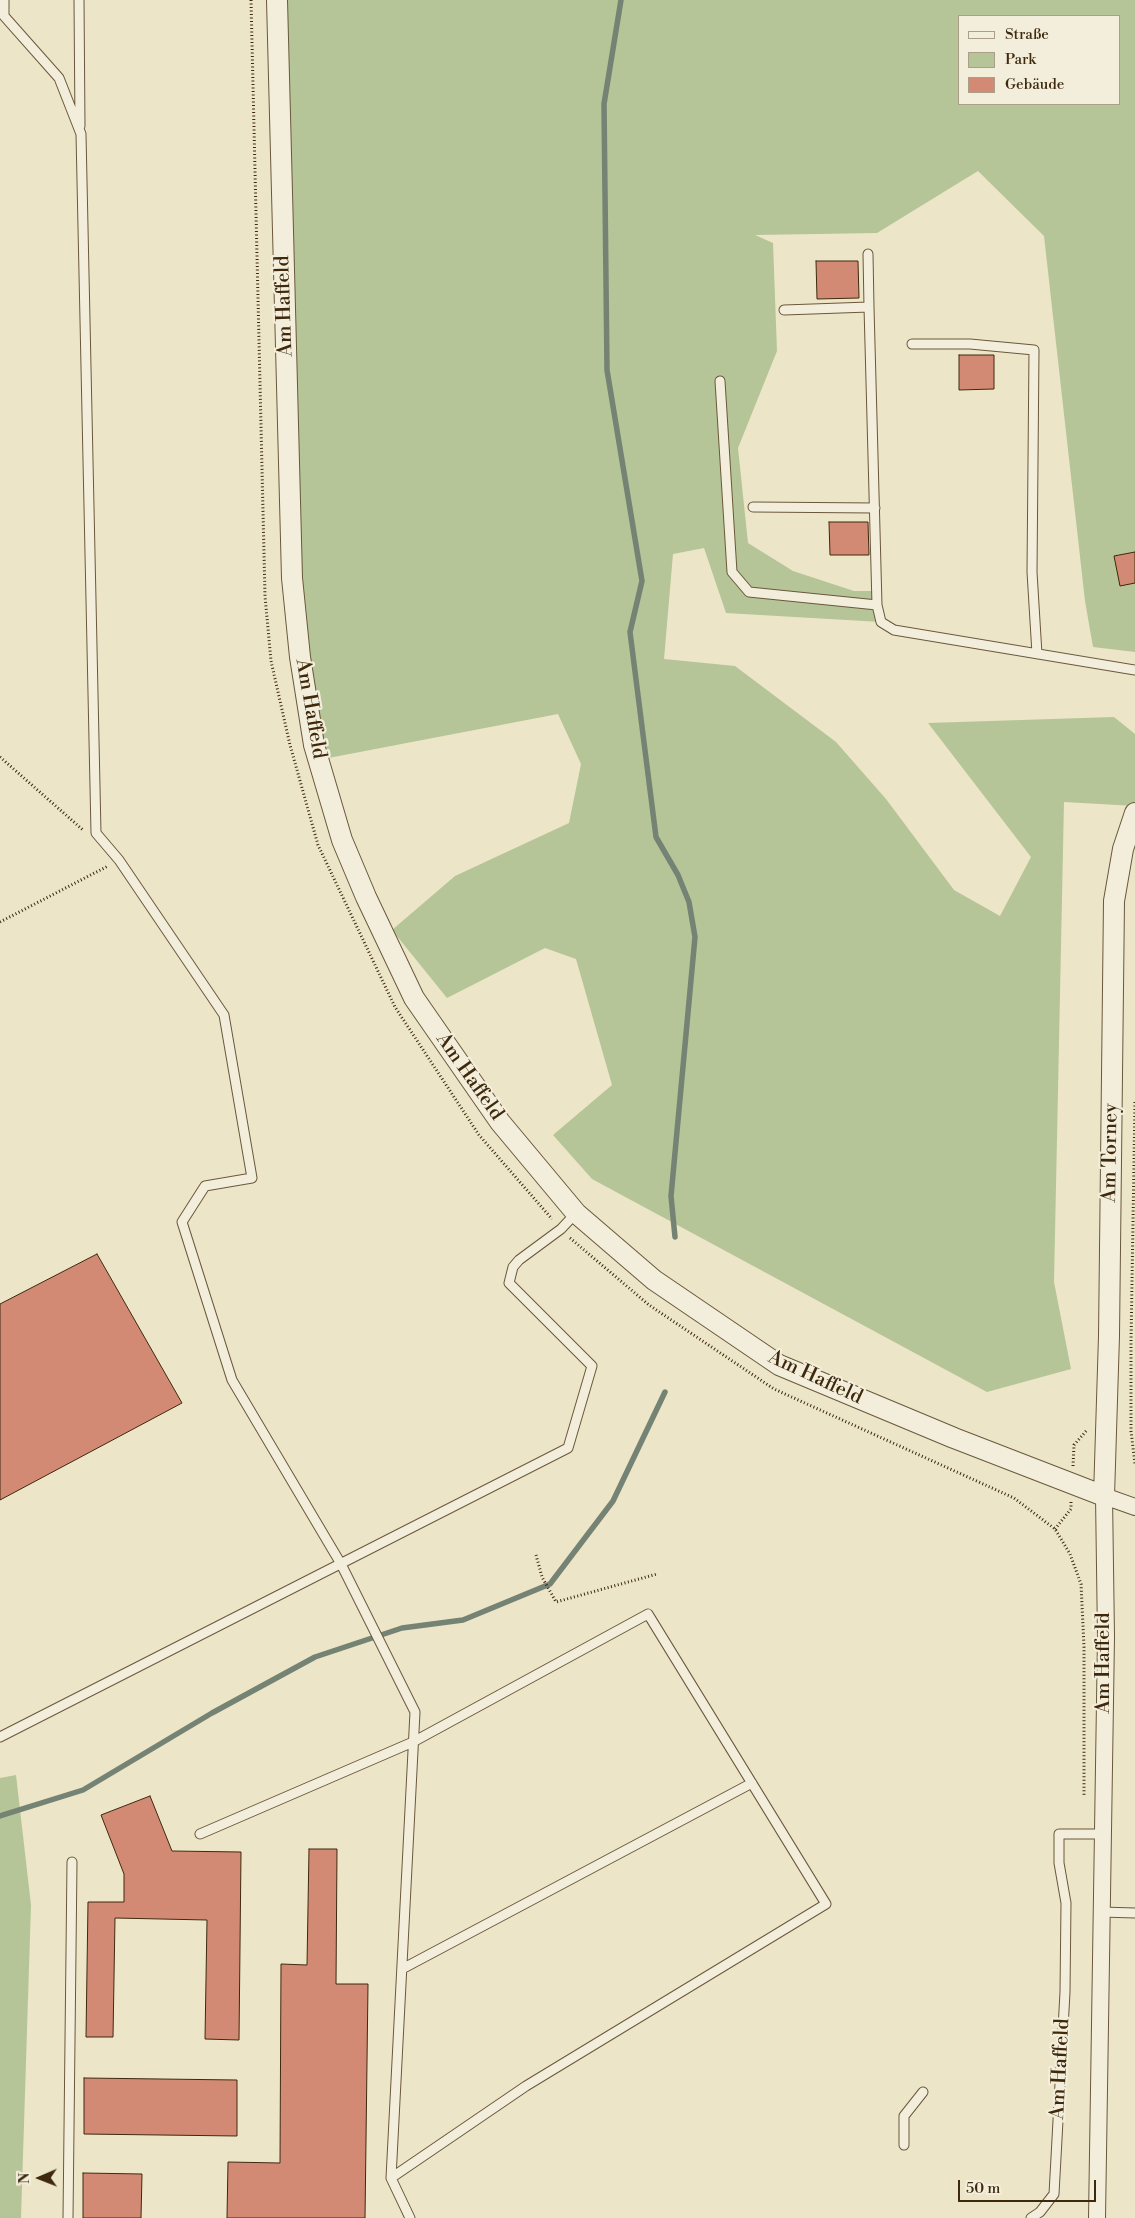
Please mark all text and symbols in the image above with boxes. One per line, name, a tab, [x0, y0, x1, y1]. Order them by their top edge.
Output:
legend	[958, 15, 1120, 105]
text: Straße	[1005, 25, 1049, 44]
text: Park	[1005, 50, 1036, 69]
text: Gebäude	[1005, 75, 1064, 94]
street label: Am Haffeld	[271, 255, 299, 357]
street label: Am Haffeld	[289, 657, 331, 761]
street label: Am Haffeld	[430, 1029, 508, 1125]
street label: Am Torney	[1098, 1103, 1124, 1203]
street label: Am Haffeld	[764, 1346, 866, 1410]
street label: Am Haffeld	[1092, 1612, 1116, 1714]
street label: Am Haffeld	[1046, 2018, 1076, 2120]
north arrow	[15, 2153, 65, 2203]
scale bar	[960, 2170, 1098, 2202]
text: N	[16, 2173, 34, 2184]
text: 50 m	[966, 2179, 1000, 2198]

